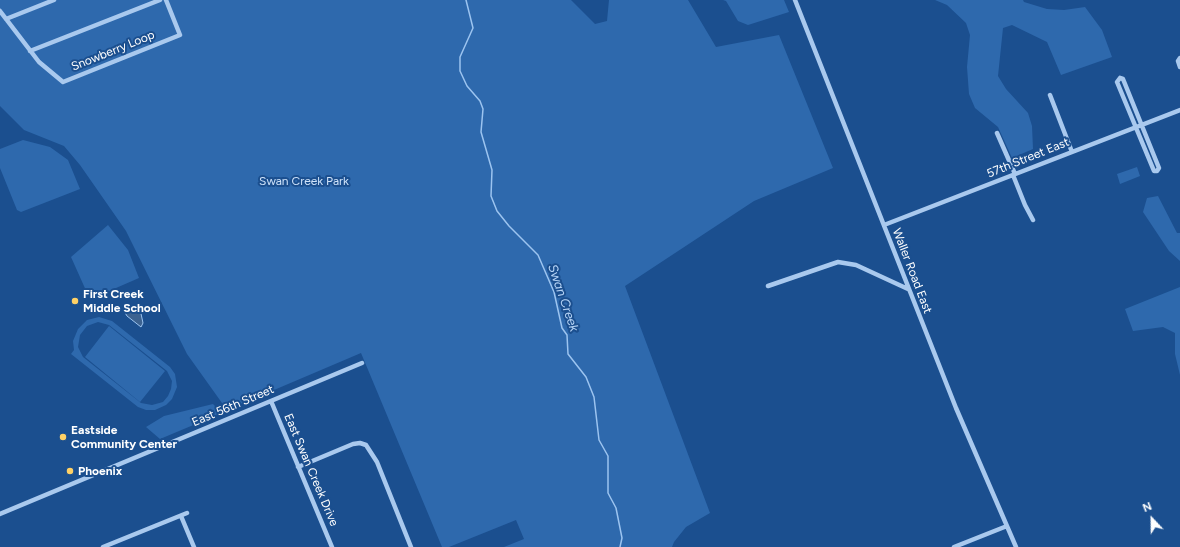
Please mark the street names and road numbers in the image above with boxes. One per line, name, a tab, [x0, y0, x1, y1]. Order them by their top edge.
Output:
street label: Snowberry Loop	[69, 28, 157, 74]
street label: 57th Street East	[985, 135, 1071, 181]
street label: Waller Road East	[889, 226, 935, 316]
street label: East 56th Street	[190, 382, 276, 430]
street label: East Swan Creek Drive	[281, 411, 341, 529]

